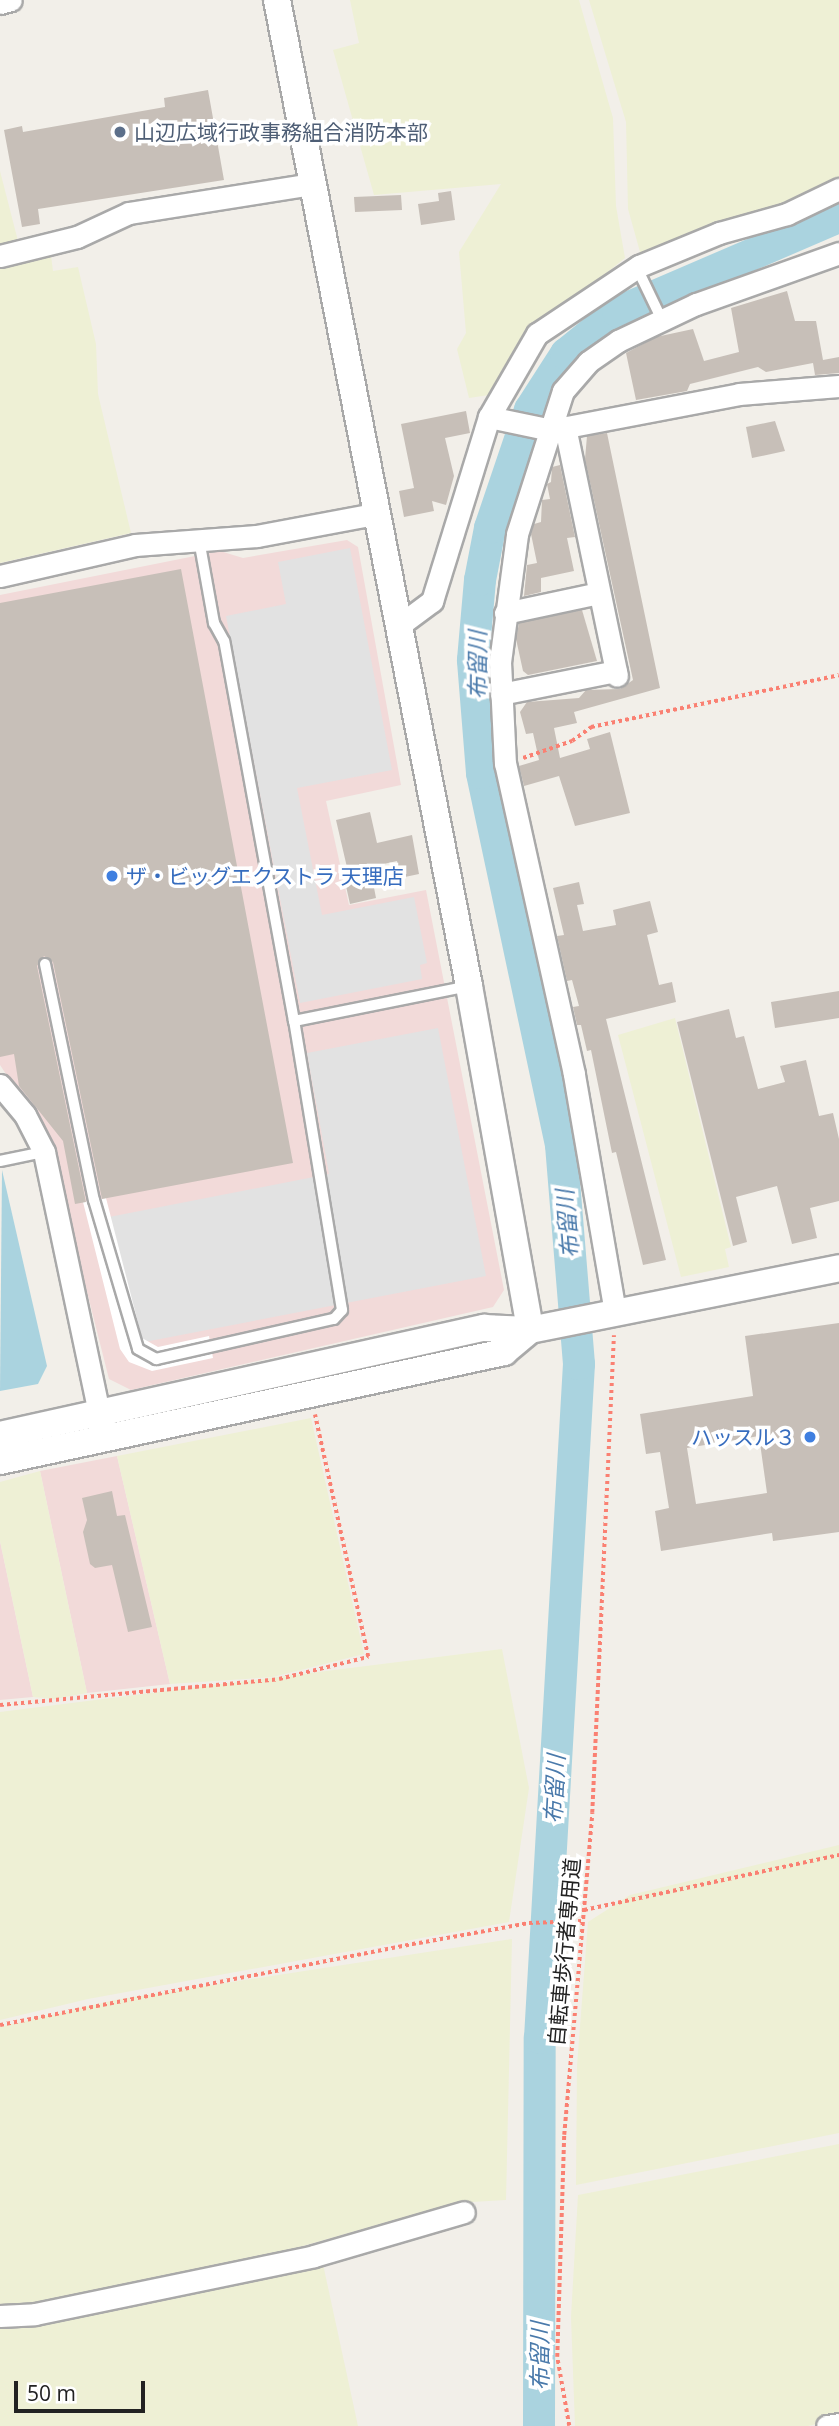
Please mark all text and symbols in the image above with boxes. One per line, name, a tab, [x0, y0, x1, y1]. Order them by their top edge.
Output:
place label: 山辺広域行政事務組合消防本部	[134, 119, 428, 145]
marker: 山辺広域行政事務組合消防本部	[112, 124, 128, 140]
water label: 布留川	[463, 631, 491, 699]
place label: ザ・ビッグエクストラ 天理店	[126, 863, 404, 889]
marker: ザ・ビッグエクストラ 天理店	[104, 868, 120, 884]
water label: 布留川	[550, 1188, 584, 1260]
place label: ハッスル３	[691, 1424, 796, 1450]
marker: ハッスル３	[802, 1429, 818, 1445]
water label: 布留川	[538, 1754, 570, 1824]
street label: 自転車歩行者専用道	[543, 1857, 585, 2047]
water label: 布留川	[525, 2322, 553, 2390]
scale bar	[18, 2366, 149, 2410]
text: 50 m	[27, 2379, 76, 2407]

